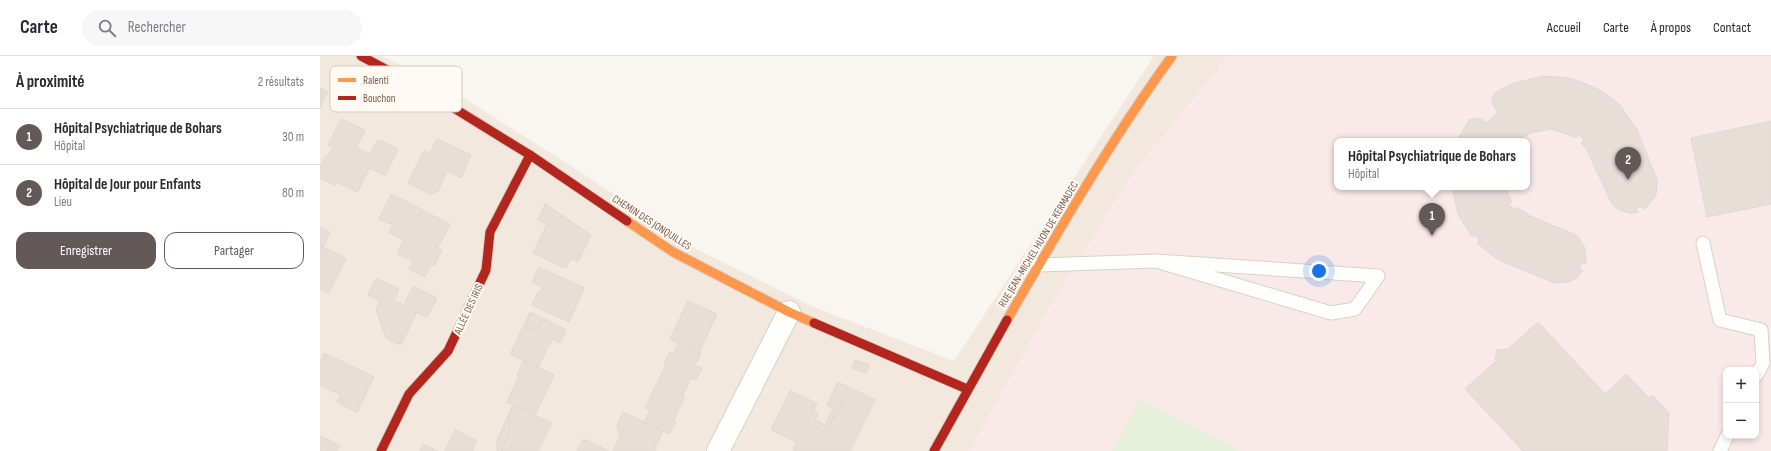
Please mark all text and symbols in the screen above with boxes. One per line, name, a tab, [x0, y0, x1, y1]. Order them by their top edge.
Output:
search box	[82, 10, 362, 46]
text: Carte	[20, 16, 58, 39]
icon: search	[96, 17, 118, 39]
text: Rechercher	[128, 18, 186, 37]
text: Accueil	[1547, 19, 1581, 36]
text: Carte	[1603, 19, 1629, 36]
text: À propos	[1651, 19, 1691, 36]
text: Contact	[1713, 19, 1751, 36]
legend	[330, 66, 462, 112]
text: À proximité	[16, 72, 84, 92]
text: 2 résultats	[258, 74, 304, 90]
text: Ralenti	[363, 74, 389, 87]
text: Bouchon	[363, 92, 396, 105]
text: Hôpital Psychiatrique de Bohars	[54, 119, 222, 138]
text: 1	[26, 129, 32, 145]
text: 30 m	[282, 129, 304, 145]
text: Hôpital	[54, 138, 85, 154]
popup	[1334, 138, 1530, 190]
text: Hôpital Psychiatrique de Bohars	[1348, 147, 1516, 166]
pin: 2	[1615, 147, 1641, 180]
text: Hôpital	[1348, 166, 1379, 182]
text: Hôpital de Jour pour Enfants	[54, 175, 201, 194]
street label: RUE JEAN-MICHEL HUON DE KERMADEC	[996, 179, 1081, 309]
text: 2	[26, 185, 32, 201]
text: 80 m	[282, 185, 304, 201]
street label: CHEMIN DES JONQUILLES	[610, 192, 694, 253]
text: Lieu	[54, 194, 72, 210]
pin: 1	[1419, 203, 1445, 236]
button: Enregistrer	[16, 232, 156, 269]
button: Partager	[164, 232, 304, 269]
your location	[1309, 261, 1329, 281]
street label: ALLÉE DES IRIS	[451, 282, 486, 337]
map controls	[1723, 367, 1759, 439]
button: +	[1723, 367, 1759, 403]
button: −	[1723, 403, 1759, 439]

